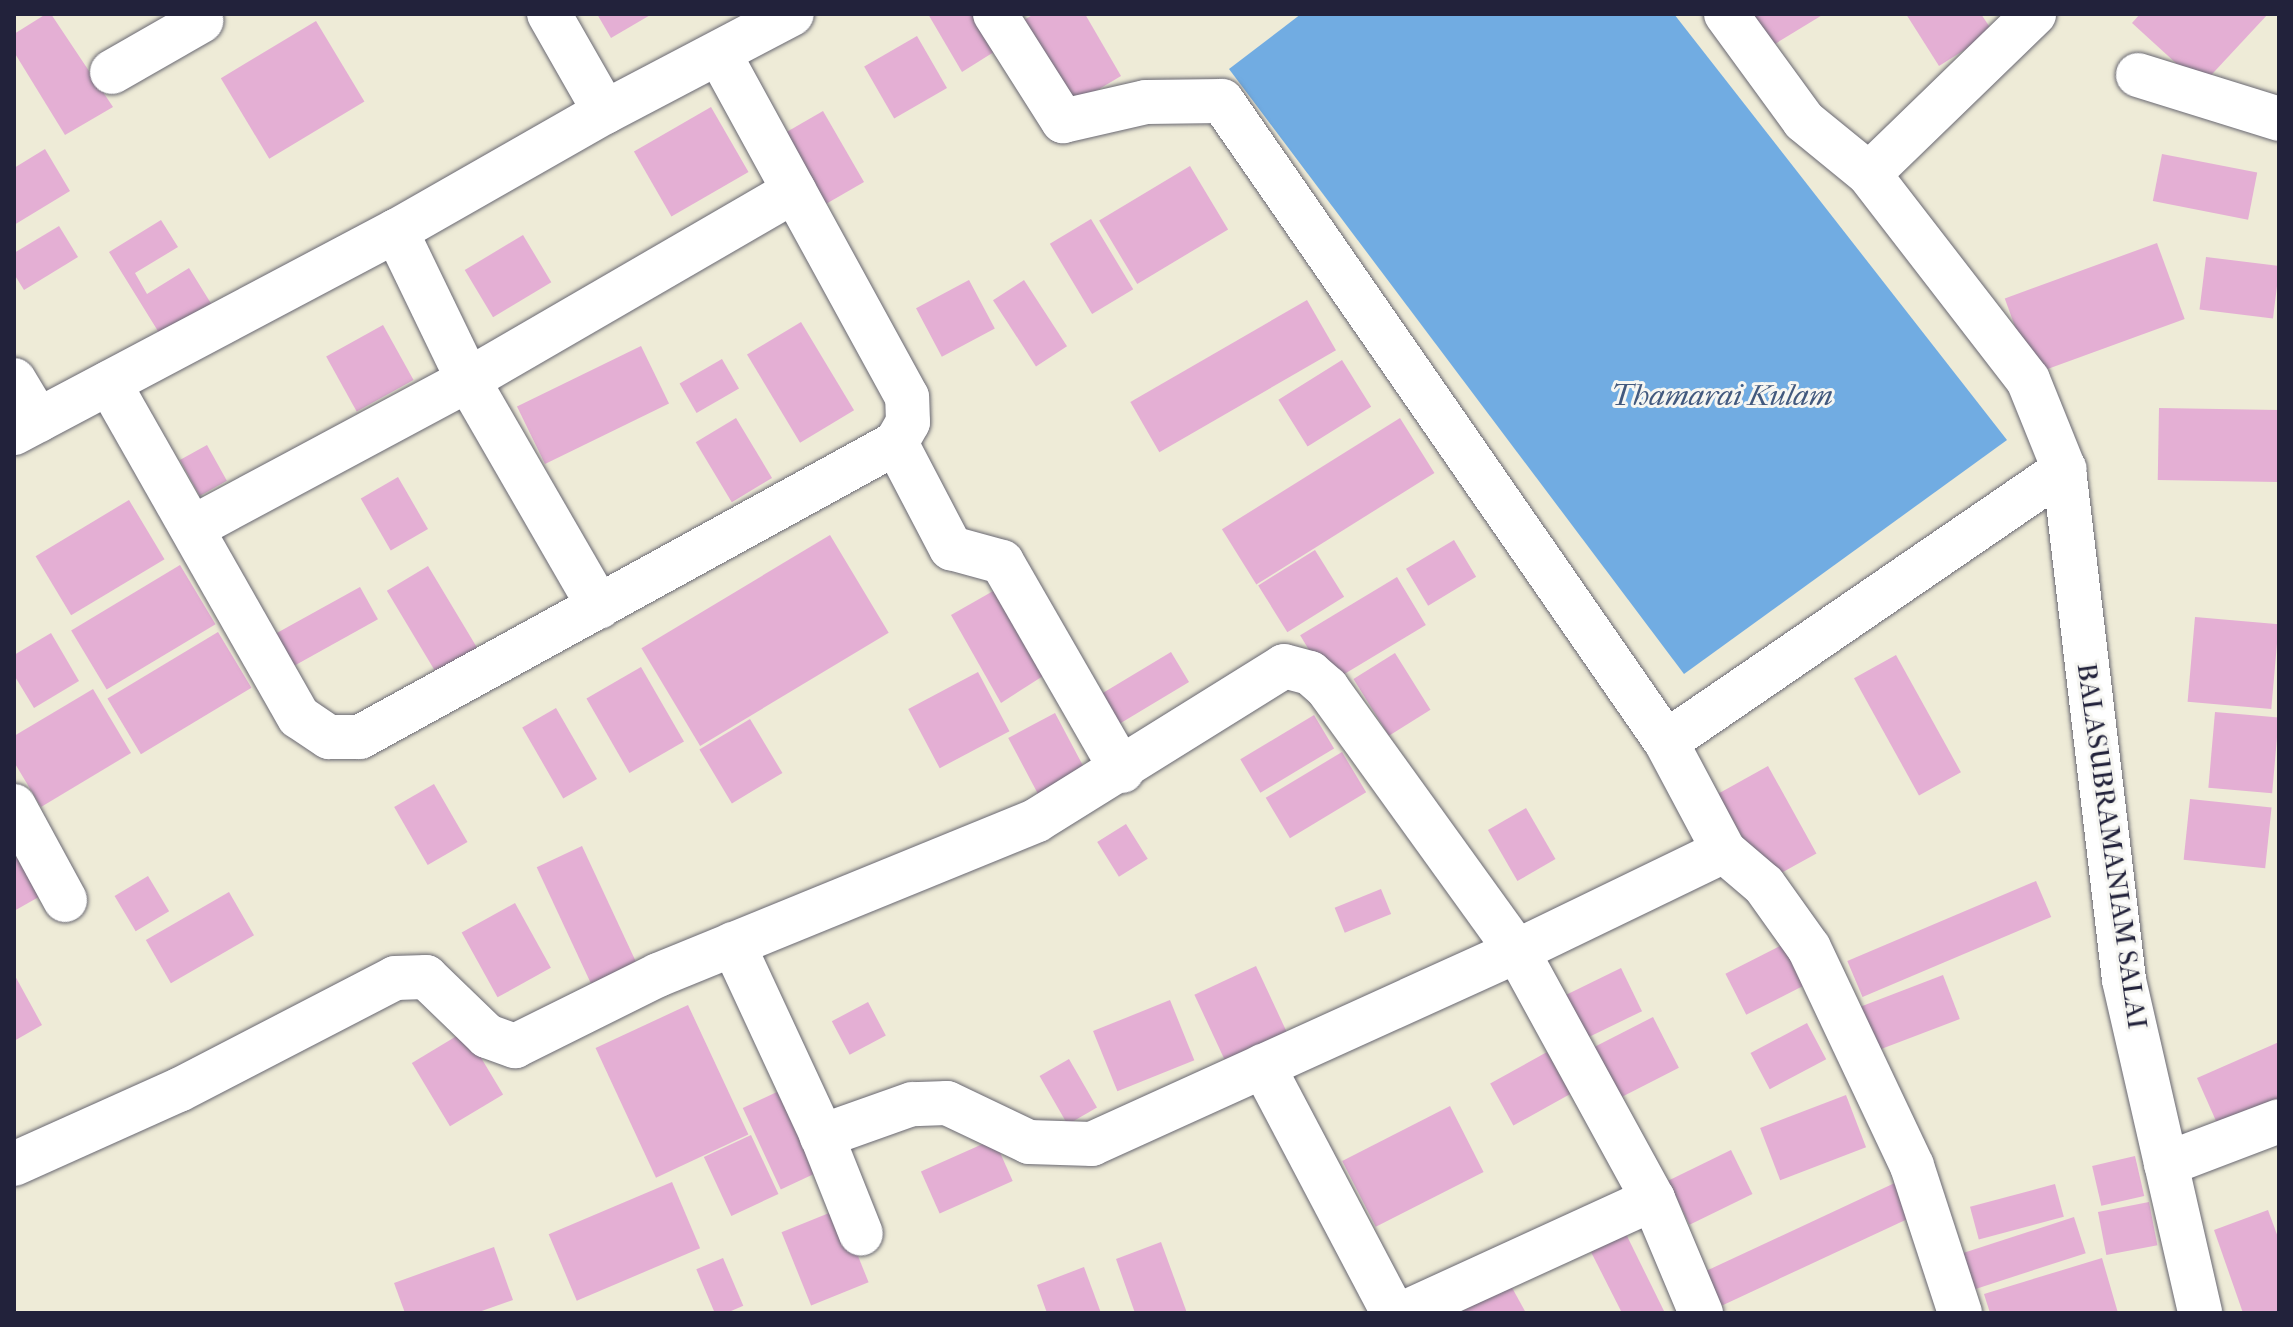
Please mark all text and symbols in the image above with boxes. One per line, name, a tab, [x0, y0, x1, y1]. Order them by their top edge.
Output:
water label: Thamarai Kulam	[1611, 378, 1833, 414]
street label: BALASUBRAMANIAM SALAI	[2070, 661, 2154, 1031]

